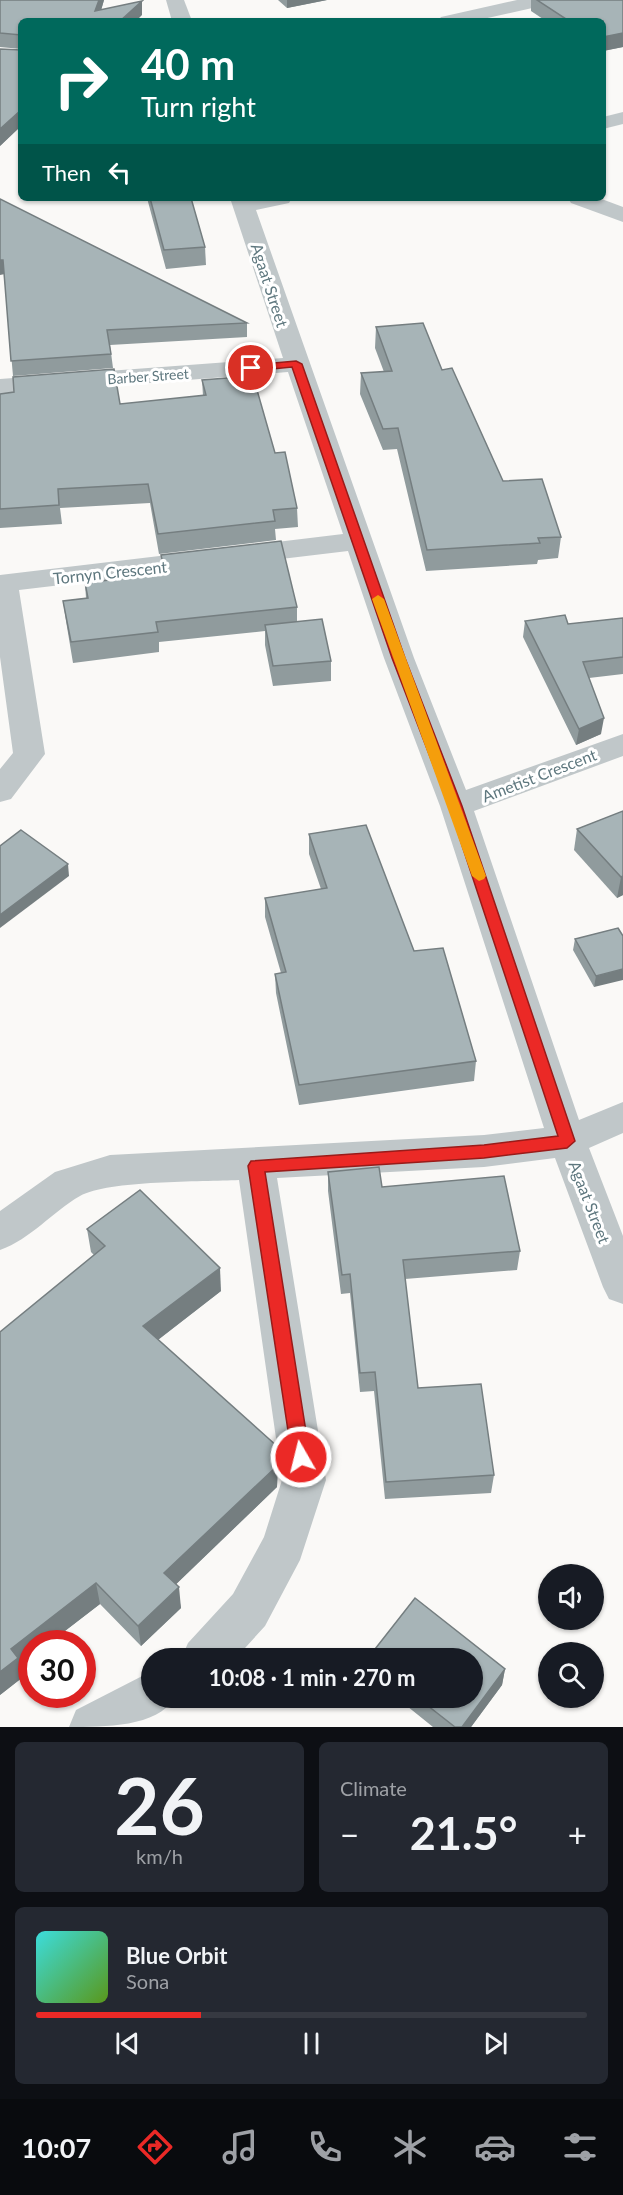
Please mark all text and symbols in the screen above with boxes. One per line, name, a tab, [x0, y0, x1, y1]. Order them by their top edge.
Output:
text: 40 m	[141, 39, 235, 89]
icon: right	[42, 42, 120, 120]
text: Turn right	[141, 90, 256, 123]
icon: left	[103, 156, 136, 189]
text: Then	[42, 159, 91, 186]
street label: Agaat Street	[248, 241, 293, 330]
pin	[225, 342, 276, 393]
icon: arrive	[234, 351, 267, 384]
street label: Barber Street	[107, 365, 189, 387]
street label: Tornyn Crescent	[52, 557, 168, 587]
street label: Ametist Crescent	[479, 744, 599, 806]
street label: Agaat Street	[566, 1158, 615, 1246]
position arrow	[269, 1425, 333, 1489]
map controls	[538, 1564, 604, 1708]
button: sound	[538, 1564, 604, 1630]
speed limit sign: 30	[18, 1630, 96, 1708]
button: search	[538, 1642, 604, 1708]
text: 10:08 · 1 min · 270 m	[209, 1664, 415, 1691]
text: 26	[114, 1758, 205, 1852]
text: Climate	[340, 1776, 407, 1800]
text: 21.5°	[410, 1806, 517, 1860]
text: −	[340, 1814, 359, 1854]
text: +	[568, 1814, 587, 1854]
text: km/h	[136, 1844, 183, 1868]
text: Blue Orbit	[126, 1942, 227, 1969]
text: Sona	[126, 1969, 169, 1993]
icon: previous	[111, 2027, 144, 2060]
icon: pause	[295, 2027, 328, 2060]
icon: next	[479, 2027, 512, 2060]
icon: directions	[134, 2126, 176, 2168]
icon: music	[219, 2126, 261, 2168]
icon: phone	[304, 2126, 346, 2168]
icon: climate	[389, 2126, 431, 2168]
icon: car	[474, 2126, 516, 2168]
icon: filters	[559, 2126, 601, 2168]
text: 10:07	[22, 2131, 91, 2164]

